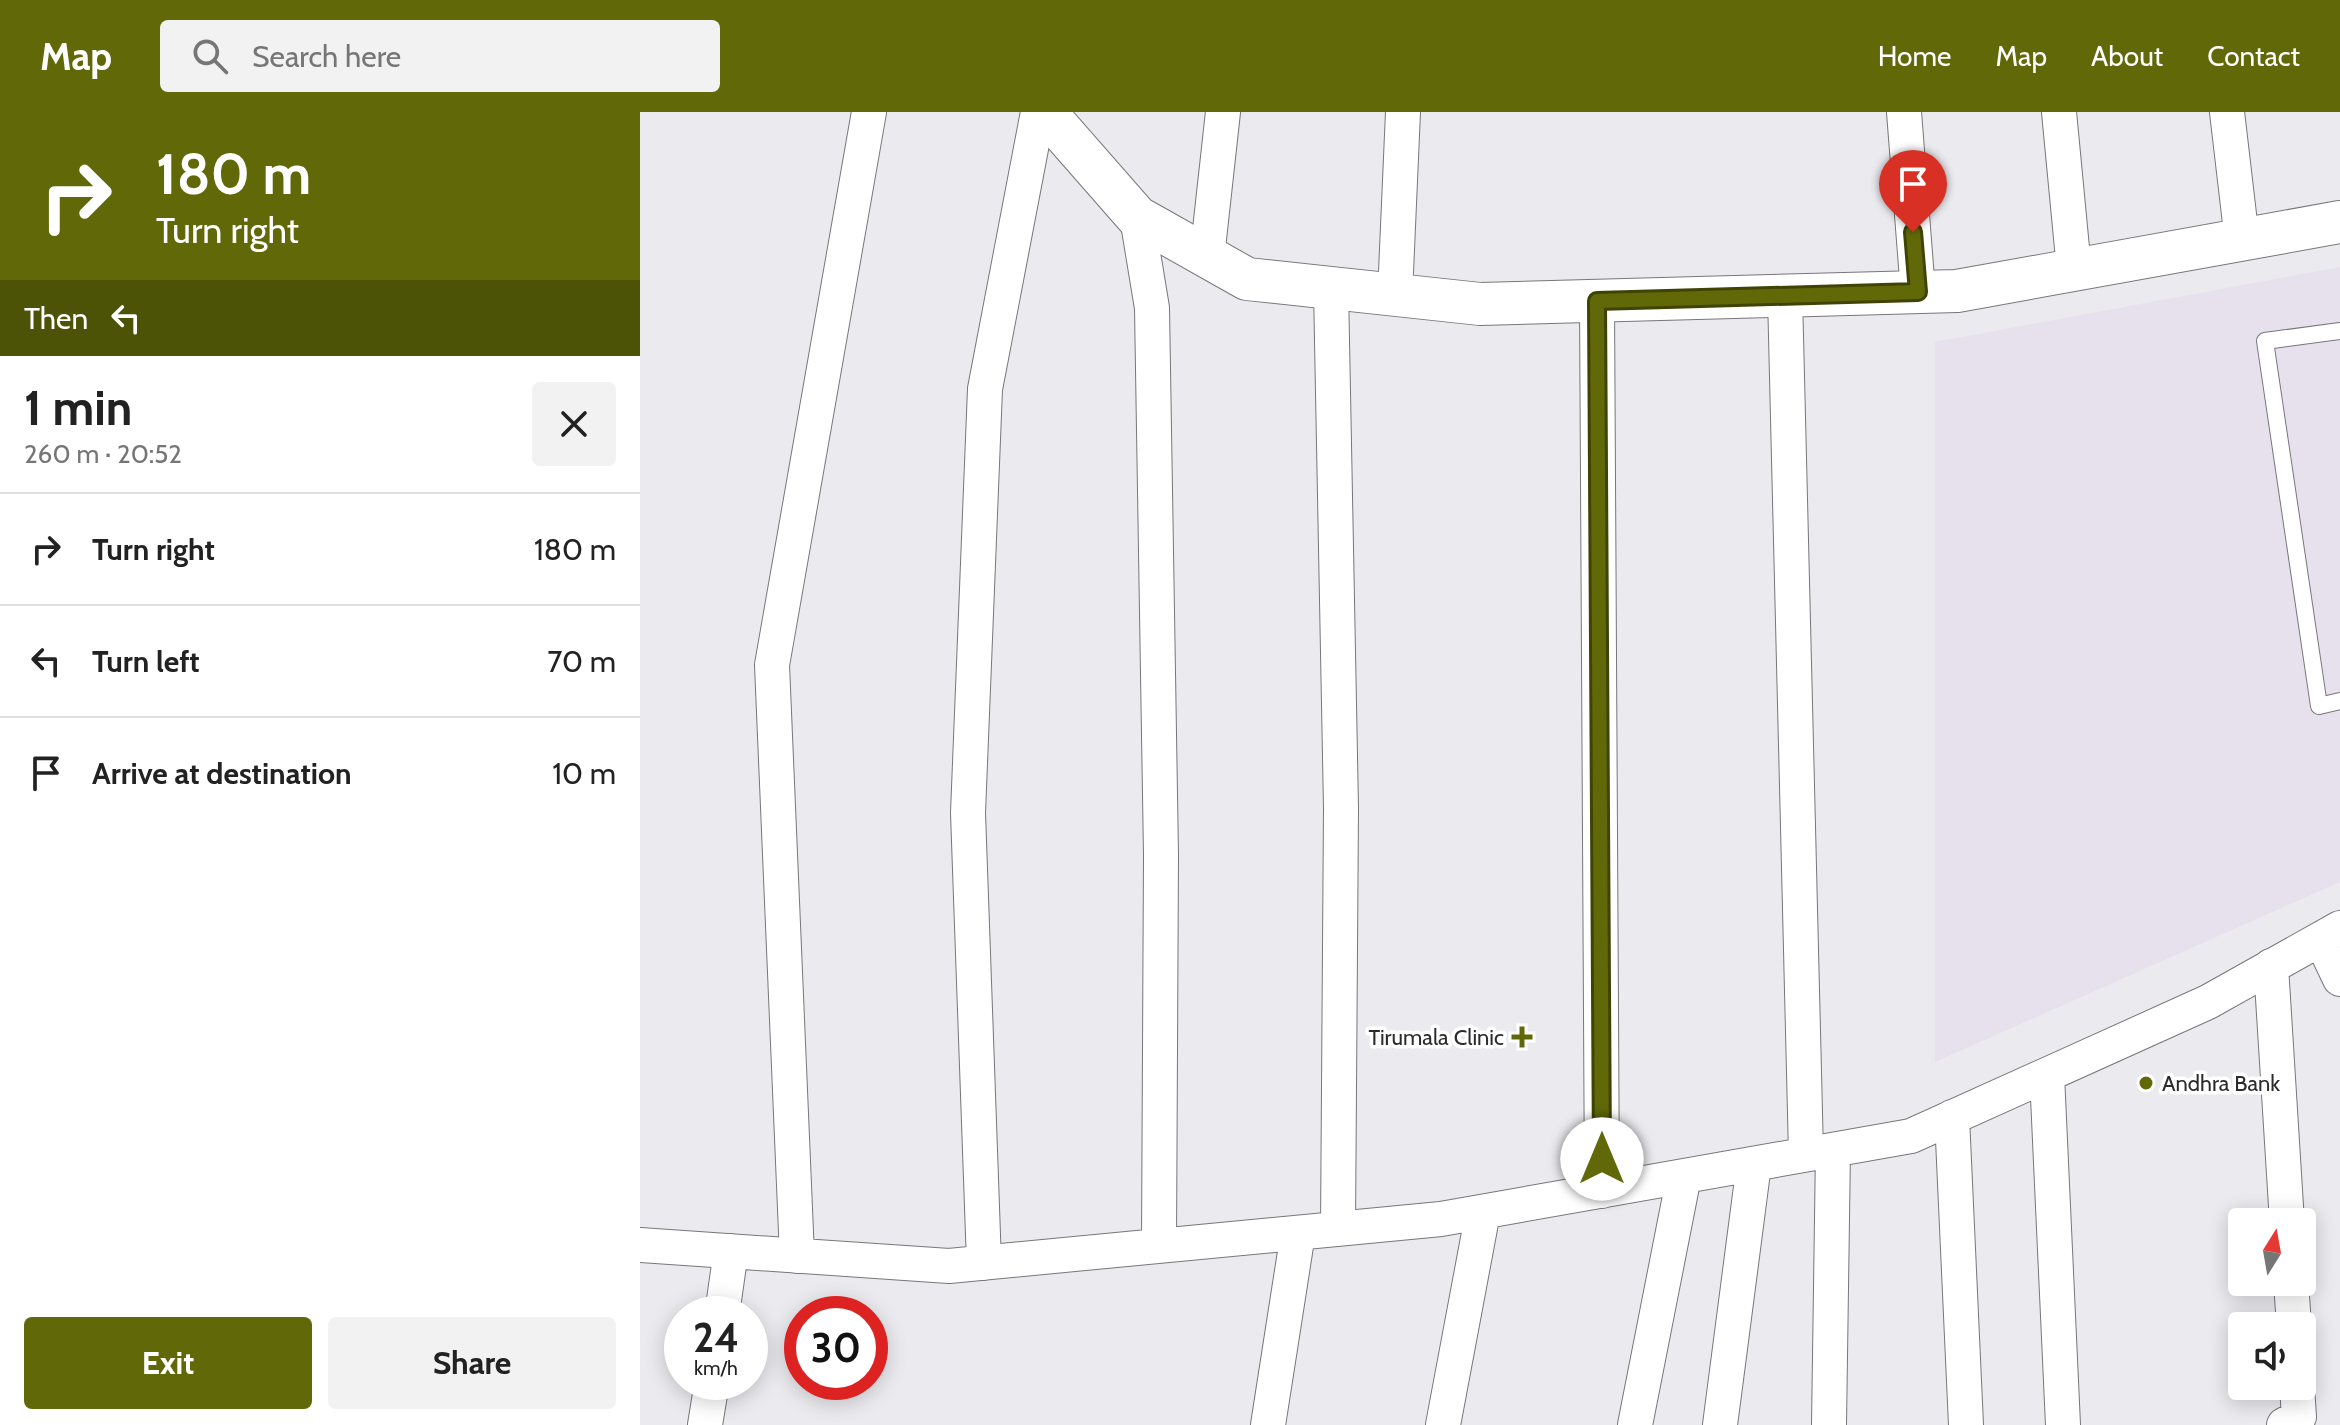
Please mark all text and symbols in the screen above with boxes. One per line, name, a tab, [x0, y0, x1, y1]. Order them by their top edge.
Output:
search box	[160, 20, 720, 92]
text: Map	[40, 33, 112, 80]
icon: search	[188, 34, 232, 78]
text: Search here	[252, 38, 401, 75]
text: Home	[1878, 39, 1951, 73]
text: Map	[1995, 39, 2047, 73]
text: About	[2091, 39, 2163, 73]
text: Contact	[2207, 39, 2300, 73]
text: 180 m	[156, 140, 311, 208]
icon: right	[24, 144, 128, 248]
pin	[1879, 150, 1947, 232]
icon: arrive	[1891, 162, 1935, 206]
text: Turn right	[156, 208, 299, 252]
icon: left	[104, 296, 148, 340]
text: Then	[24, 300, 88, 337]
text: 1 min	[24, 379, 132, 437]
button: close	[532, 382, 616, 466]
text: 260 m · 20:52	[24, 438, 182, 470]
icon: right	[24, 527, 68, 571]
text: Turn right	[92, 531, 215, 568]
text: 180 m	[534, 531, 616, 568]
icon: left	[24, 639, 68, 683]
text: Turn left	[92, 643, 200, 680]
text: 70 m	[547, 643, 616, 680]
icon: arrive	[24, 751, 68, 795]
text: Arrive at destination	[92, 755, 352, 792]
text: 10 m	[552, 755, 616, 792]
place label: Tirumala Clinic	[1368, 1024, 1504, 1051]
marker: Tirumala Clinic	[1511, 1026, 1533, 1048]
place label: Andhra Bank	[2162, 1070, 2280, 1097]
marker: Andhra Bank	[2137, 1074, 2155, 1092]
position arrow	[1560, 1117, 1644, 1201]
north arrow	[2228, 1208, 2316, 1296]
map controls	[2228, 1208, 2316, 1400]
speed limit sign: 30	[784, 1296, 888, 1400]
button: sound	[2228, 1312, 2316, 1400]
text: 24	[693, 1313, 739, 1362]
button: Exit	[24, 1317, 312, 1409]
button: Share	[328, 1317, 616, 1409]
text: km/h	[694, 1356, 738, 1380]

